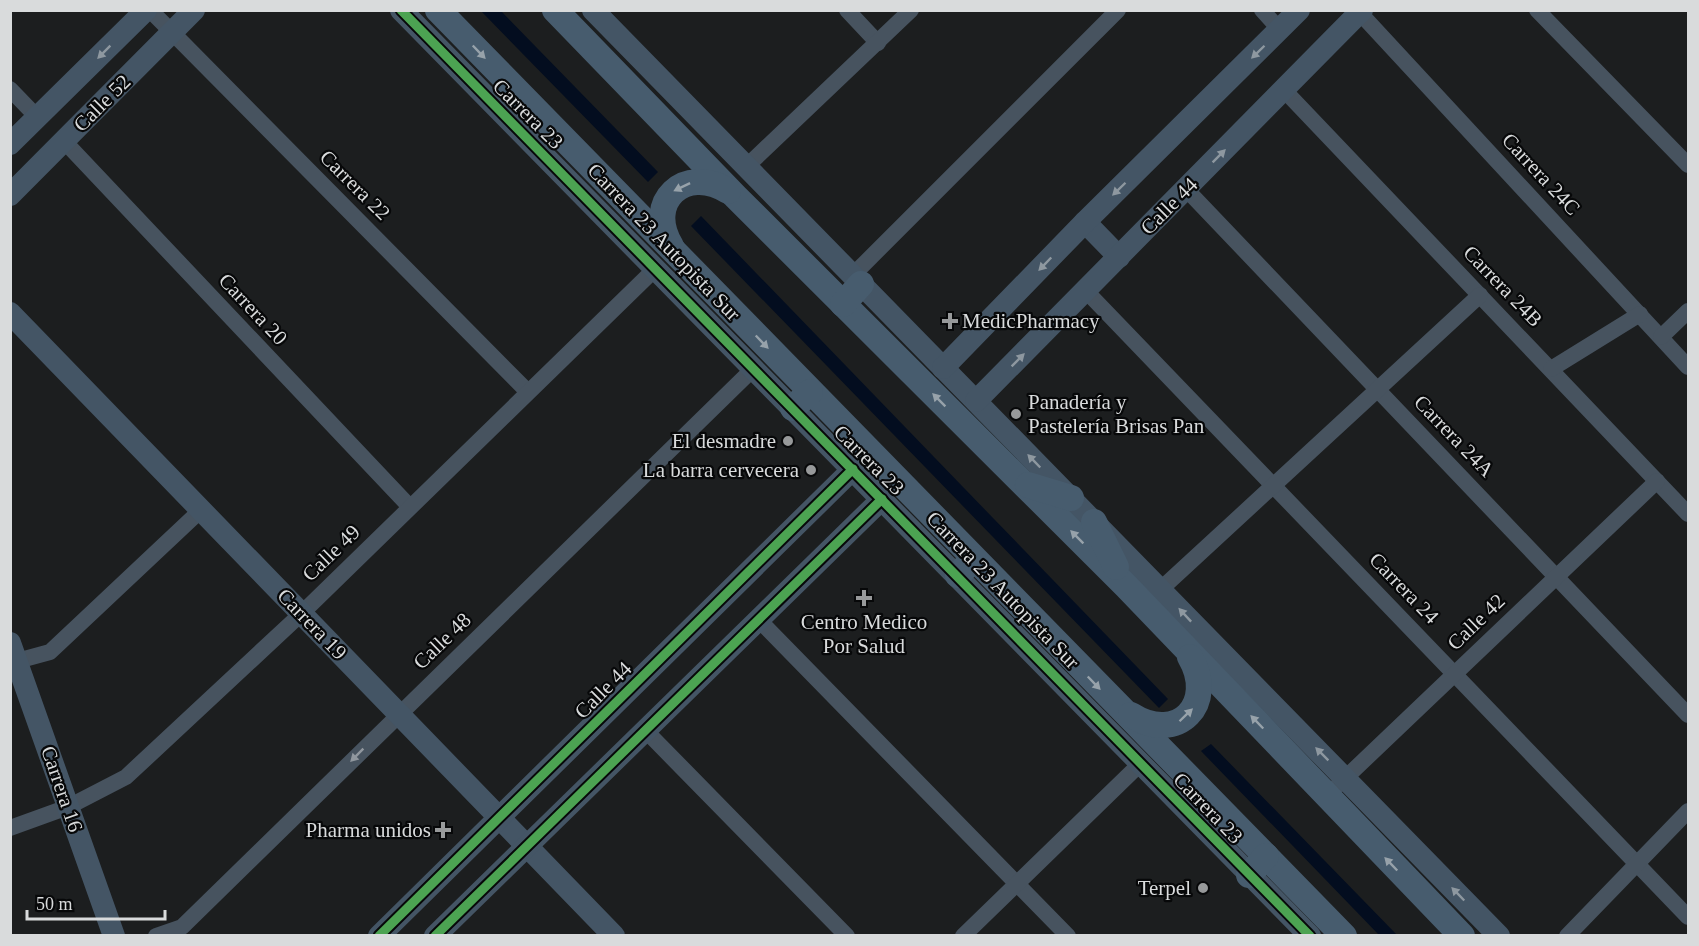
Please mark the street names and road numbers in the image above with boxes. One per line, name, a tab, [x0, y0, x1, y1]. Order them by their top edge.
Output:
street label: Calle 52	[69, 70, 135, 136]
street label: Carrera 23	[488, 74, 568, 154]
street label: Carrera 24C	[1497, 128, 1585, 220]
street label: Carrera 22	[315, 145, 395, 225]
street label: Carrera 23 Autopista Sur	[583, 158, 745, 326]
street label: Calle 44	[1136, 172, 1203, 239]
street label: Carrera 24B	[1459, 241, 1547, 331]
street label: Carrera 20	[214, 268, 292, 350]
street label: Carrera 24A	[1409, 390, 1499, 482]
street label: Carrera 23	[829, 420, 909, 500]
street label: Carrera 23 Autopista Sur	[922, 506, 1084, 674]
street label: Calle 49	[297, 520, 365, 586]
street label: Carrera 24	[1364, 548, 1444, 629]
street label: Carrera 19	[272, 584, 352, 664]
street label: Calle 42	[1442, 589, 1510, 655]
street label: Calle 48	[408, 608, 476, 674]
street label: Calle 44	[570, 656, 637, 723]
street label: Carrera 16	[36, 743, 88, 835]
street label: Carrera 23	[1168, 768, 1248, 848]

